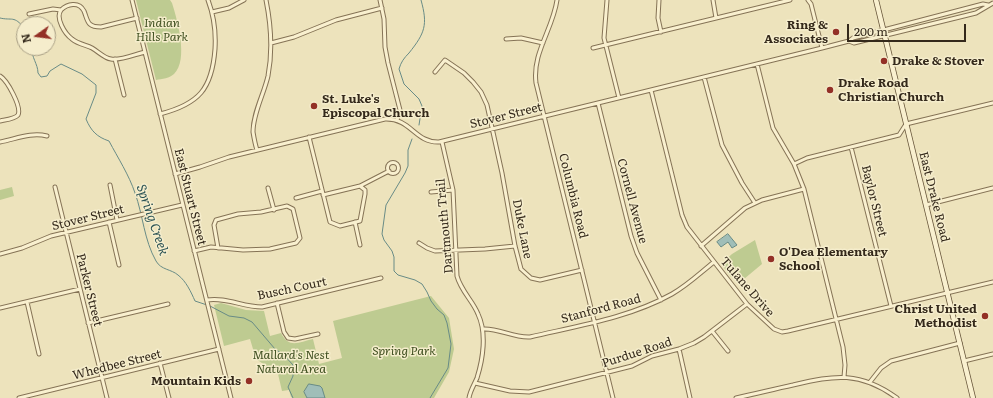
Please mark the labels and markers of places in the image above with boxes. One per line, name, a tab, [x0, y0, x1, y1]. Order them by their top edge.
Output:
place label: Ring & Associates	[764, 18, 828, 46]
marker: Ring & Associates	[831, 27, 841, 37]
place label: Drake & Stover	[892, 54, 984, 68]
marker: Drake & Stover	[879, 56, 889, 66]
place label: Drake Road Christian Church	[838, 76, 944, 104]
marker: Drake Road Christian Church	[825, 85, 835, 95]
place label: St. Luke's Episcopal Church	[322, 92, 429, 120]
marker: St. Luke's Episcopal Church	[309, 101, 319, 111]
place label: O'Dea Elementary School	[779, 245, 888, 273]
marker: O'Dea Elementary School	[766, 254, 776, 264]
place label: Christ United Methodist	[895, 302, 977, 330]
marker: Christ United Methodist	[980, 311, 990, 321]
place label: Mountain Kids	[151, 374, 241, 388]
marker: Mountain Kids	[244, 376, 254, 386]

